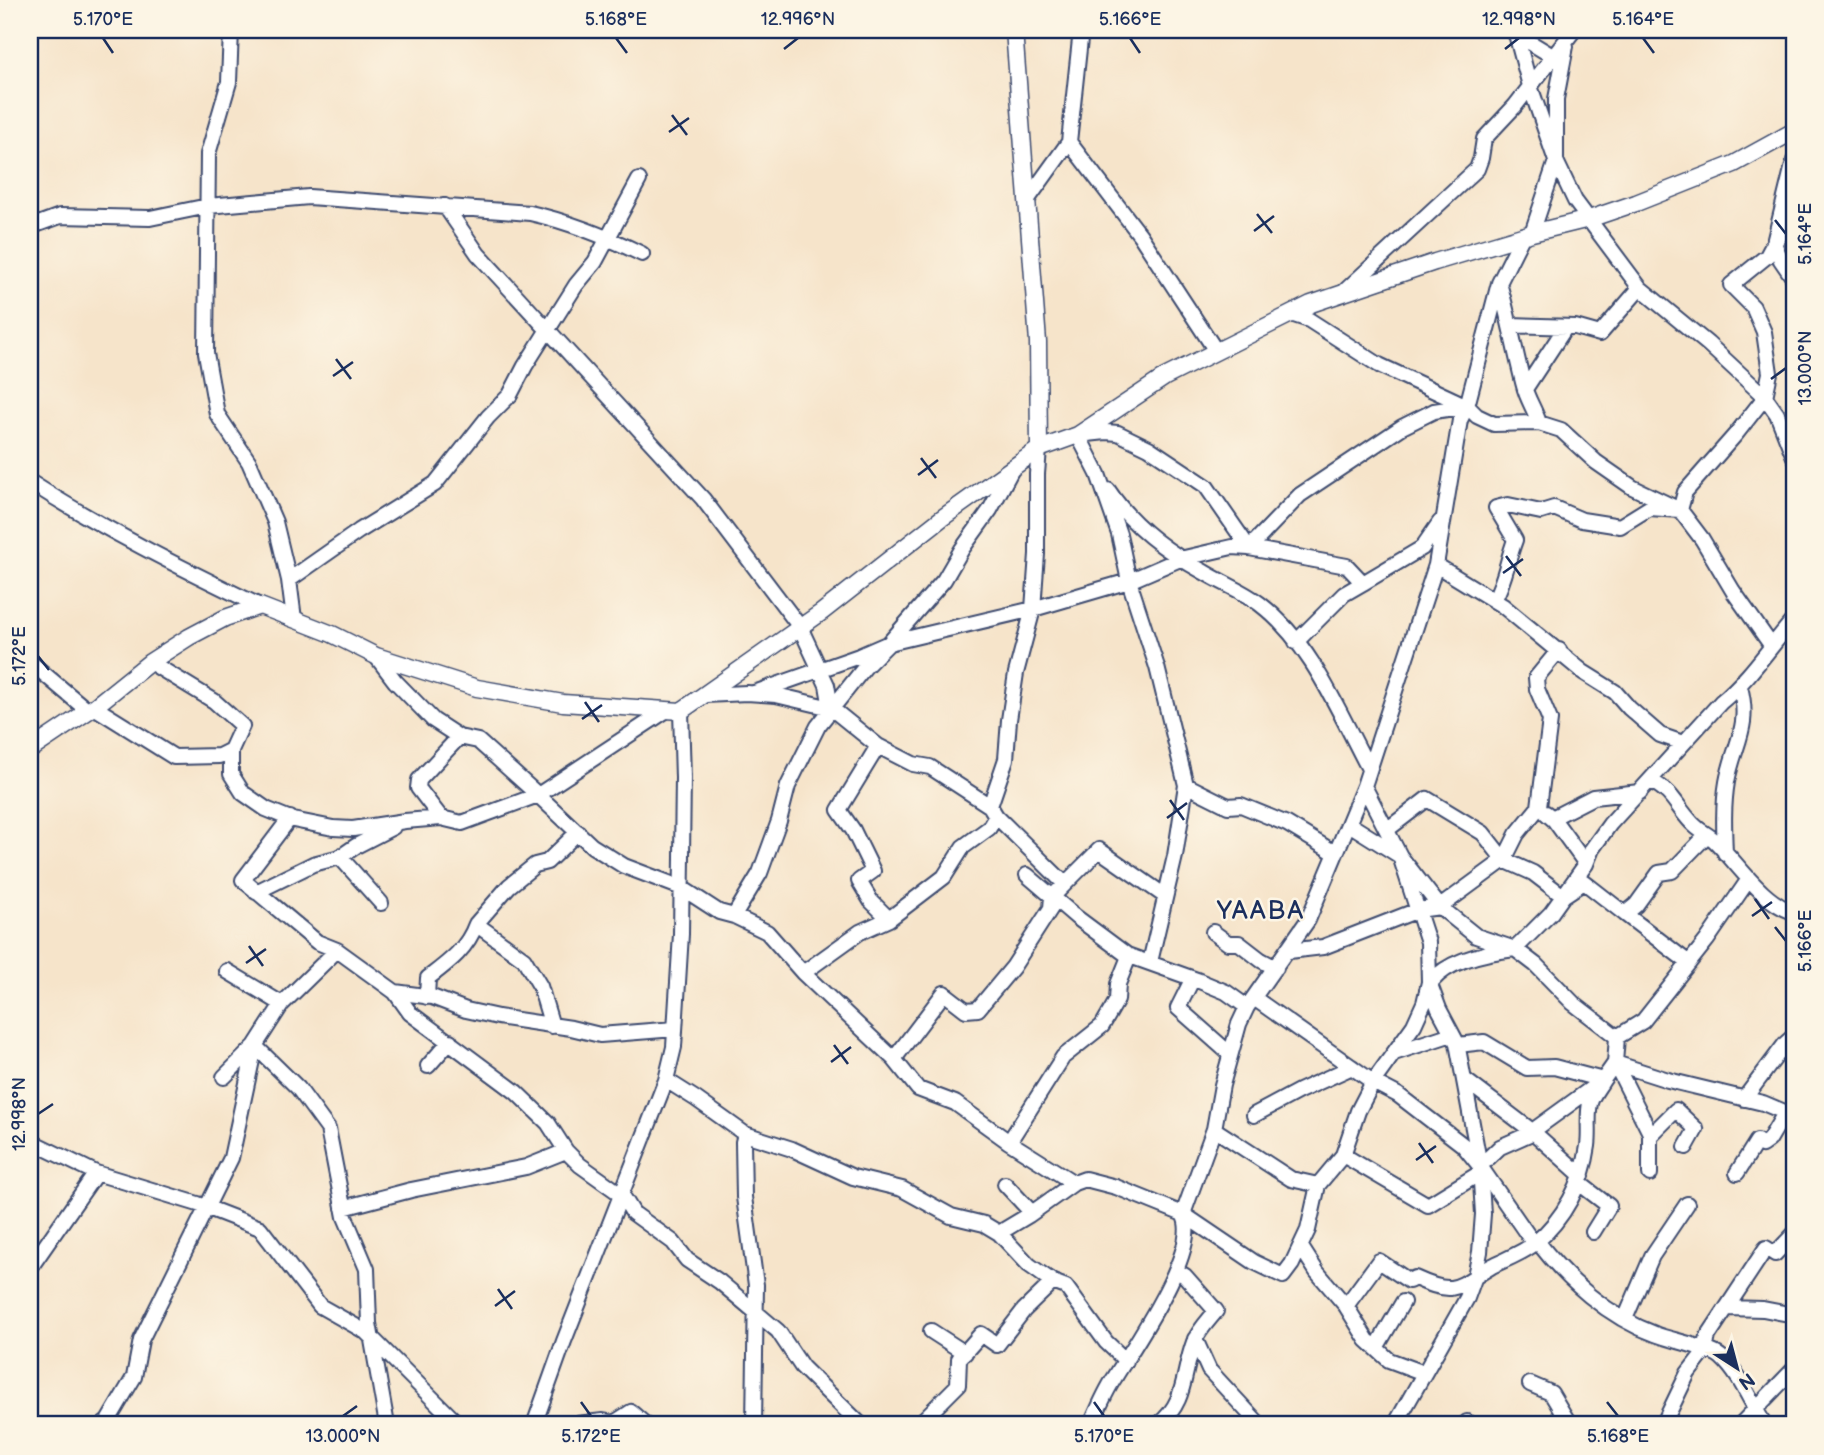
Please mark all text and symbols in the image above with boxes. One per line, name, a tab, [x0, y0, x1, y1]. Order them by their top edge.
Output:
text: 5.170°E	[73, 9, 133, 30]
text: 5.168°E	[585, 9, 647, 30]
text: 12.996°N	[761, 9, 835, 30]
text: 5.166°E	[1099, 9, 1161, 30]
text: 12.998°N	[1482, 9, 1556, 30]
text: 5.164°E	[1612, 9, 1674, 30]
text: 5.164°E	[1795, 203, 1816, 265]
text: 13.000°N	[1795, 330, 1816, 406]
text: 5.172°E	[9, 626, 30, 686]
district label: YAABA	[1216, 896, 1305, 927]
text: 5.166°E	[1795, 910, 1816, 972]
text: 12.998°N	[9, 1077, 30, 1151]
north arrow	[1702, 1332, 1772, 1402]
text: N	[1734, 1367, 1759, 1394]
text: 13.000°N	[305, 1426, 381, 1447]
text: 5.172°E	[561, 1426, 621, 1447]
text: 5.170°E	[1074, 1426, 1134, 1447]
text: 5.168°E	[1587, 1426, 1649, 1447]

